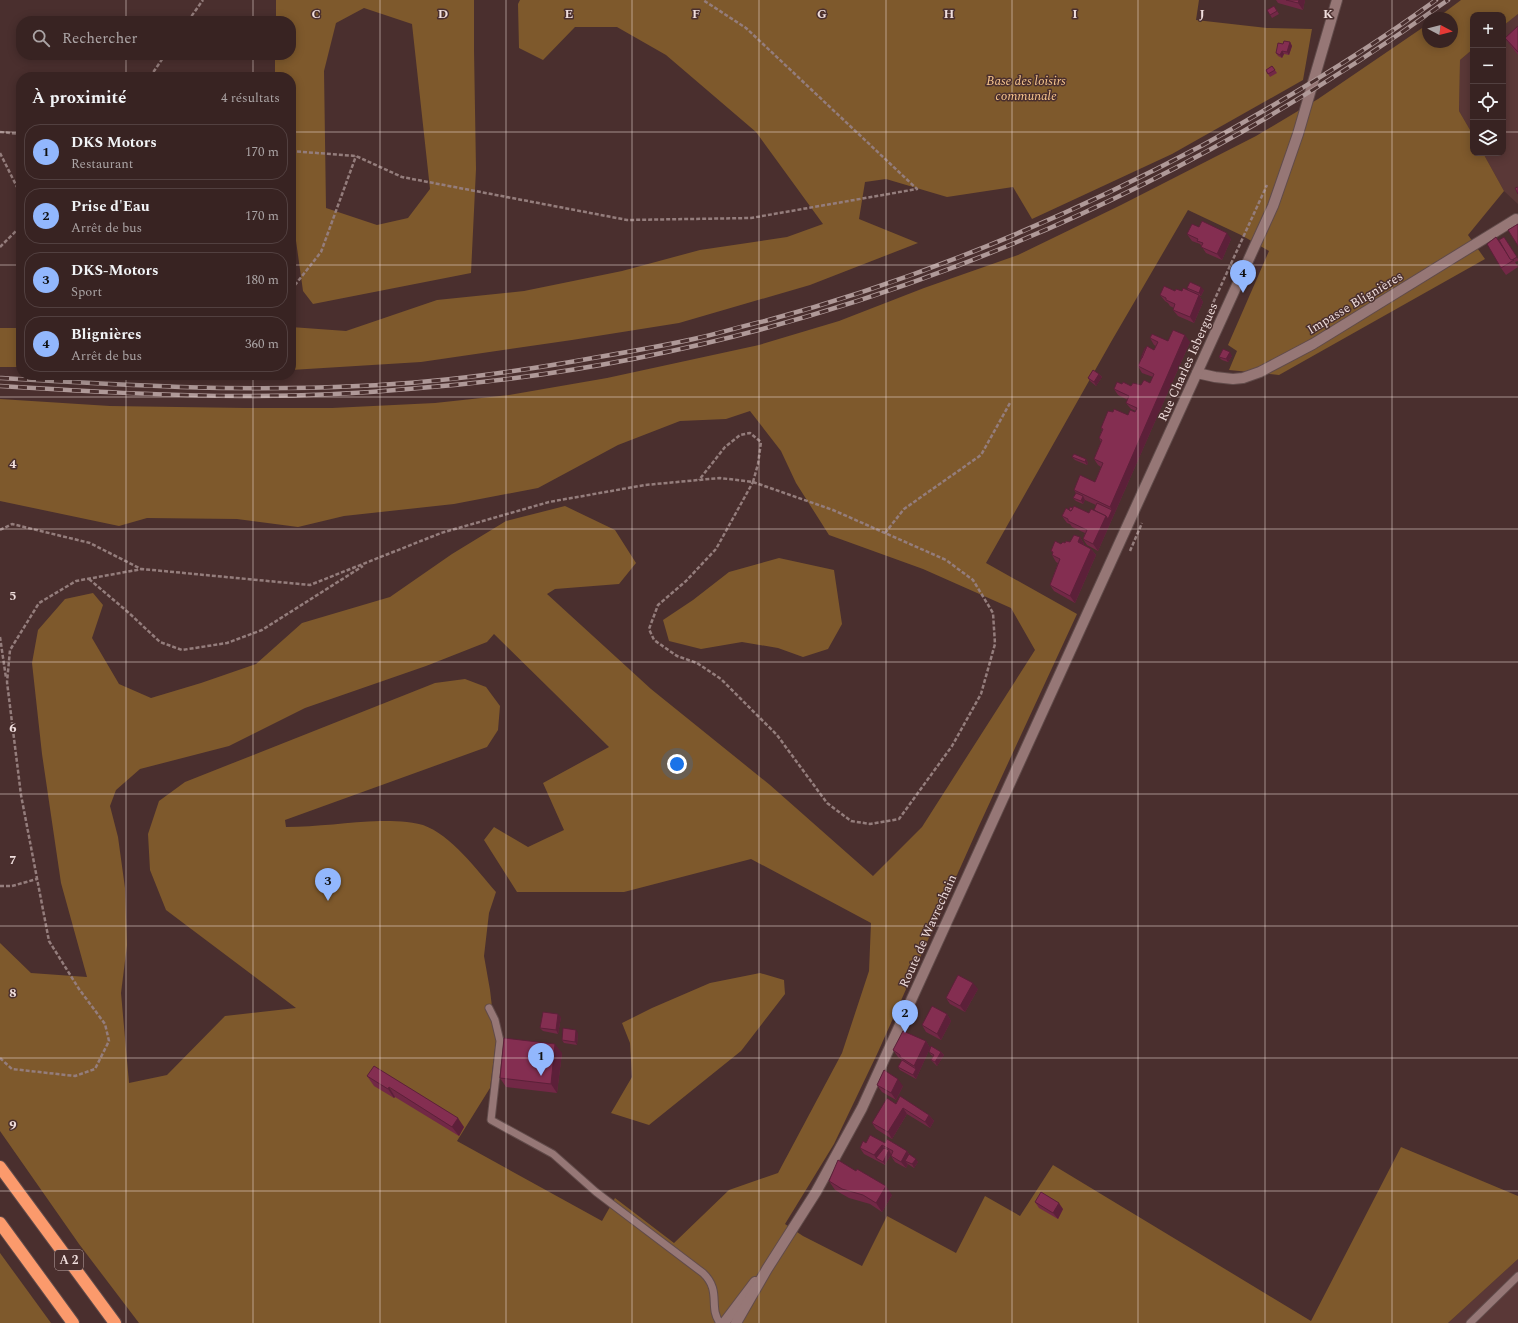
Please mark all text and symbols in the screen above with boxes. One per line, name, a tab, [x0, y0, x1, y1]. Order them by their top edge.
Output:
text: C	[311, 4, 321, 24]
text: D	[438, 4, 448, 24]
text: E	[565, 4, 574, 24]
text: F	[692, 4, 700, 24]
text: G	[817, 4, 827, 24]
text: H	[944, 4, 955, 24]
text: I	[1072, 4, 1078, 24]
text: J	[1199, 4, 1205, 24]
text: K	[1323, 4, 1333, 24]
north arrow	[1422, 12, 1458, 48]
map controls	[1470, 12, 1506, 156]
button: +	[1470, 12, 1506, 48]
search box	[16, 16, 296, 60]
icon: search	[30, 27, 52, 49]
text: Rechercher	[62, 27, 137, 50]
button: −	[1470, 48, 1506, 84]
park label: Base des loisirs communale	[986, 71, 1066, 106]
button: locate	[1470, 84, 1506, 120]
text: À proximité	[32, 85, 127, 111]
text: 4 résultats	[221, 88, 280, 108]
button: layers	[1470, 120, 1506, 156]
text: DKS Motors	[71, 131, 157, 154]
text: 1	[42, 142, 50, 162]
text: 170 m	[245, 142, 279, 162]
text: Restaurant	[71, 154, 133, 174]
text: Prise d'Eau	[71, 195, 150, 218]
text: 2	[42, 206, 50, 226]
text: 170 m	[245, 206, 279, 226]
text: Arrêt de bus	[71, 218, 142, 238]
text: DKS-Motors	[71, 259, 158, 282]
pin: 4	[1230, 260, 1256, 293]
street label: Impasse Blignières	[1303, 266, 1407, 340]
text: 3	[42, 270, 50, 290]
text: 180 m	[245, 270, 279, 290]
text: Sport	[71, 282, 102, 302]
street label: Rue Charles Isbergues	[1153, 299, 1223, 425]
text: Blignières	[71, 323, 142, 346]
text: 4	[42, 334, 50, 354]
text: 360 m	[245, 334, 279, 354]
text: Arrêt de bus	[71, 346, 142, 366]
text: 4	[9, 454, 17, 474]
text: 5	[9, 586, 17, 606]
text: 6	[9, 718, 17, 738]
your location	[667, 754, 687, 774]
text: 7	[9, 850, 17, 870]
pin: 3	[315, 868, 341, 901]
street label: Route de Wavrechain	[894, 871, 962, 991]
text: 8	[9, 983, 17, 1003]
pin: 2	[892, 1000, 918, 1033]
pin: 1	[528, 1043, 554, 1076]
text: 9	[9, 1115, 17, 1135]
road number: A 2	[55, 1250, 83, 1270]

